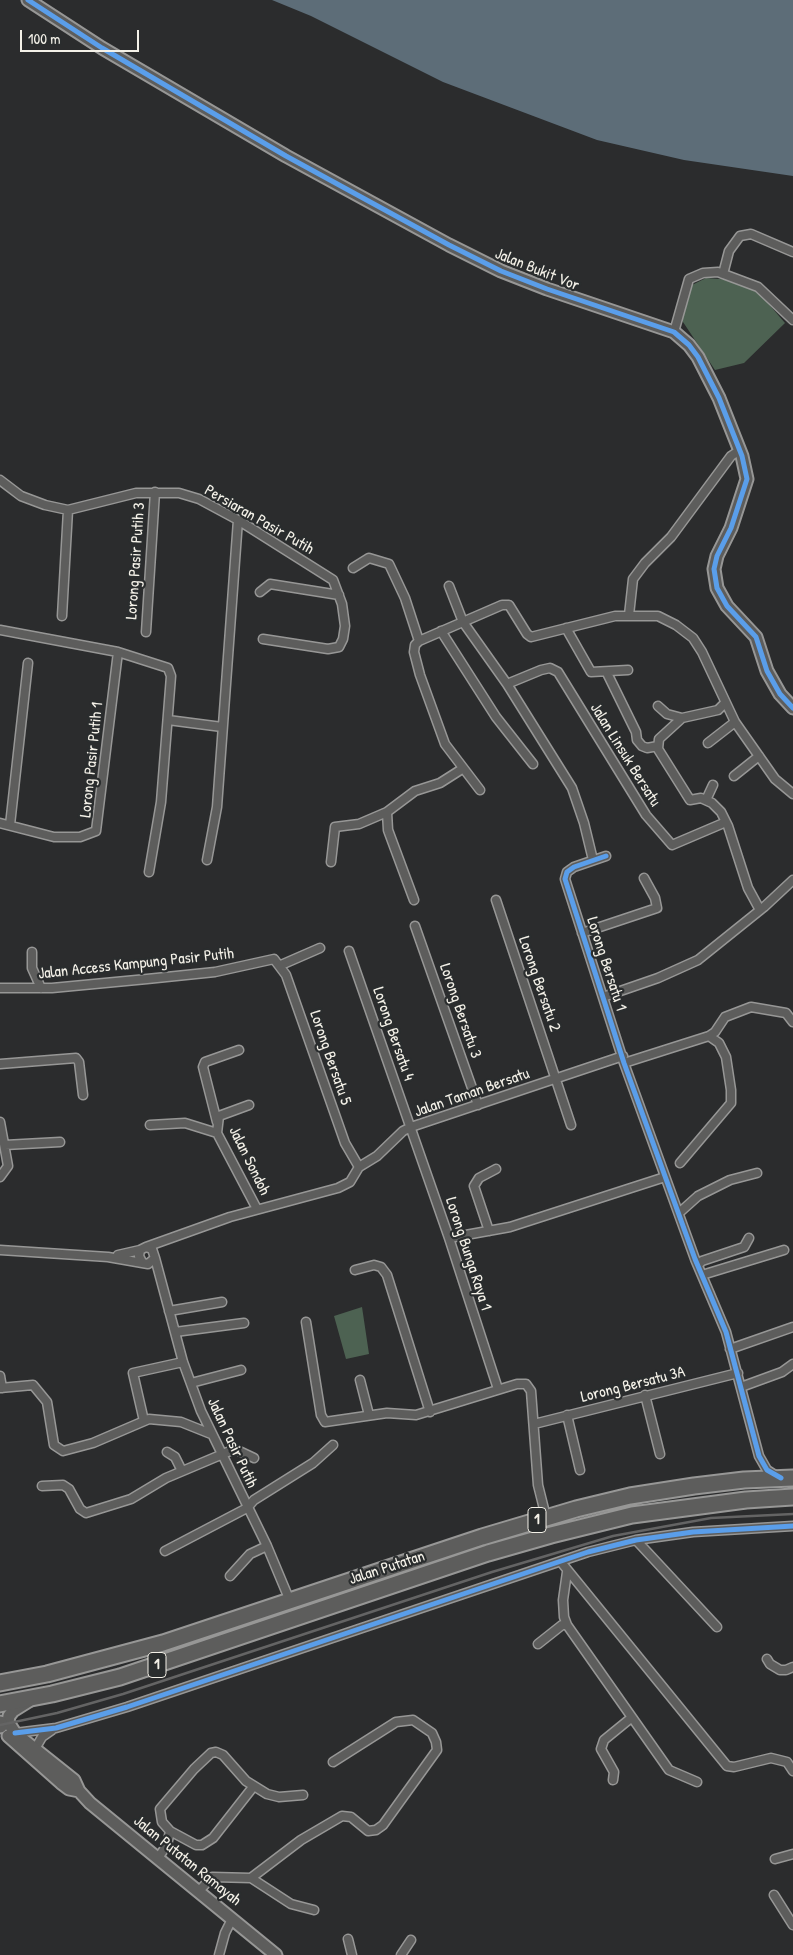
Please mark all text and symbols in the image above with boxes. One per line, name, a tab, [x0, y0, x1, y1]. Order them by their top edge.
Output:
scale bar	[22, 20, 141, 52]
text: 100 m	[28, 28, 61, 49]
street label: Jalan Bukit Vor	[492, 244, 582, 296]
street label: Persiaran Pasir Putih	[201, 481, 317, 559]
street label: Lorong Pasir Putih 3	[122, 502, 150, 620]
street label: Jalan Linsuk Bersatu	[586, 700, 664, 810]
street label: Lorong Pasir Putih 1	[76, 701, 108, 819]
street label: Lorong Bersatu 1	[582, 915, 630, 1013]
street label: Lorong Bersatu 2	[514, 934, 564, 1034]
street label: Jalan Access Kampung Pasir Putih	[37, 944, 235, 984]
street label: Lorong Bersatu 3	[435, 961, 485, 1061]
street label: Lorong Bersatu 4	[368, 985, 418, 1083]
street label: Lorong Bersatu 5	[305, 1008, 355, 1108]
street label: Jalan Taman Bersatu	[412, 1064, 532, 1122]
street label: Jalan Sondoh	[224, 1124, 274, 1198]
street label: Lorong Bunga Raya 1	[441, 1195, 495, 1313]
street label: Lorong Bersatu 3A	[579, 1363, 687, 1407]
street label: Jalan Pasir Putih	[203, 1395, 261, 1491]
road number: 1	[528, 1508, 546, 1532]
street label: Jalan Putatan	[347, 1547, 427, 1589]
road number: 1	[148, 1652, 166, 1678]
street label: Jalan Putatan Ramayah	[129, 1812, 245, 1910]

